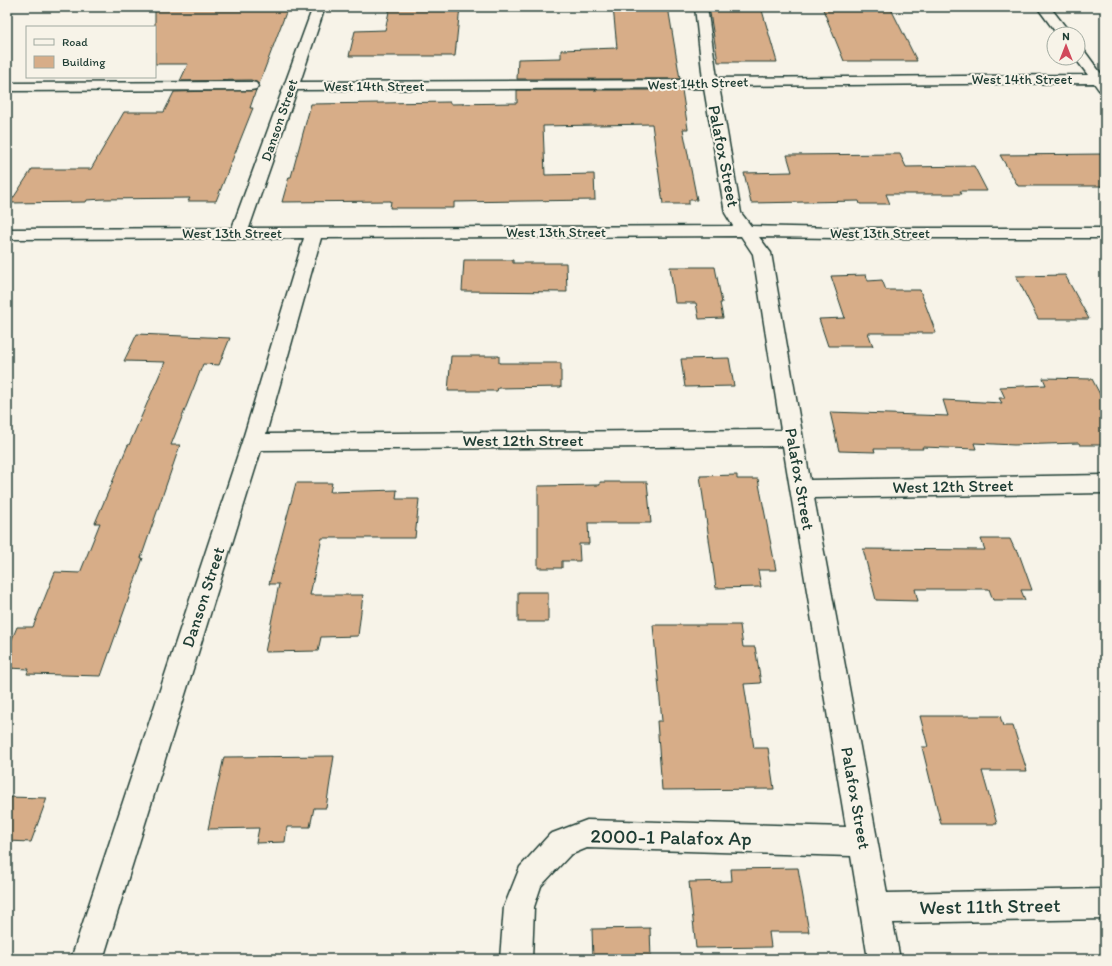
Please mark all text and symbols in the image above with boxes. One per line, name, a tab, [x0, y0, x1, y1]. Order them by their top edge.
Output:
legend	[26, 26, 156, 78]
north arrow	[1046, 26, 1086, 66]
text: N	[1062, 30, 1070, 43]
text: Road	[62, 35, 88, 49]
text: Building	[62, 55, 106, 69]
street label: West 14th Street	[972, 71, 1072, 88]
street label: West 14th Street	[647, 73, 749, 94]
street label: Danson Street	[257, 77, 302, 164]
street label: West 14th Street	[324, 78, 424, 95]
street label: Palafox Street	[704, 103, 744, 209]
street label: West 13th Street	[506, 224, 606, 241]
street label: West 13th Street	[182, 225, 282, 242]
street label: West 13th Street	[830, 225, 930, 242]
street label: Palafox Street	[781, 426, 819, 532]
street label: West 12th Street	[462, 430, 584, 450]
street label: West 12th Street	[892, 475, 1014, 497]
street label: Danson Street	[177, 544, 229, 650]
street label: Palafox Street	[837, 745, 875, 851]
street label: 2000-1 Palafox Ap	[590, 824, 752, 850]
street label: West 11th Street	[919, 893, 1061, 919]

